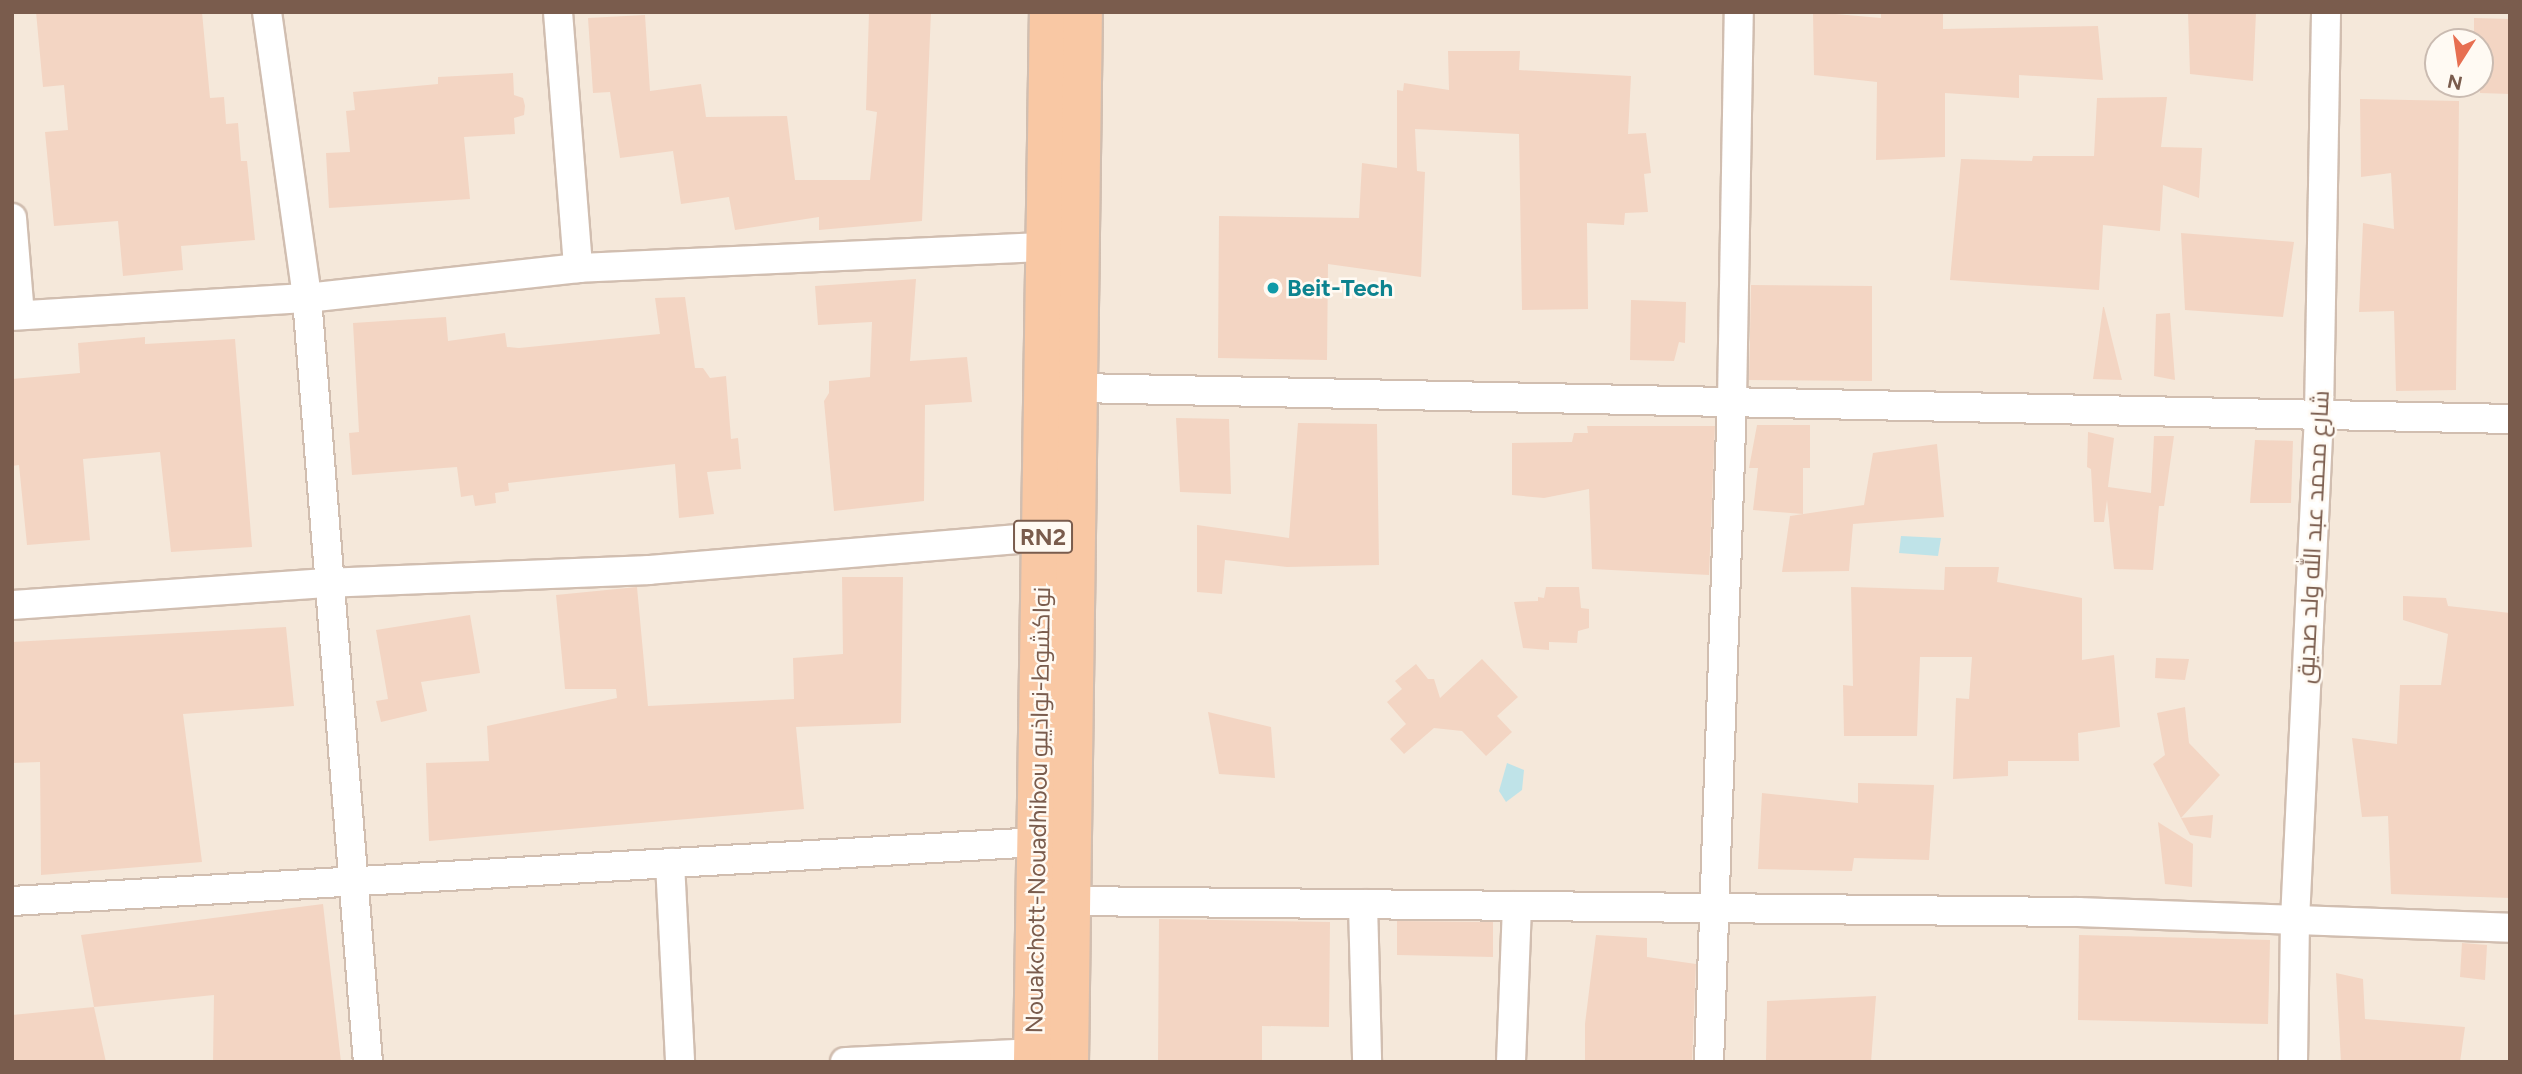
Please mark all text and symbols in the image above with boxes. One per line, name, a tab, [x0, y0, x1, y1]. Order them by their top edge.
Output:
north arrow	[2424, 28, 2494, 98]
text: N	[2445, 69, 2465, 95]
place label: Beit-Tech	[1287, 274, 1393, 302]
marker: Beit-Tech	[1265, 280, 1281, 296]
street label: شارع محمد عبد الله ولد صديق	[2291, 390, 2335, 684]
road number: RN2	[1012, 517, 1074, 556]
street label: Nouakchott-Nouadhibou نواكشوط-نواذيبو	[1020, 586, 1056, 1034]

